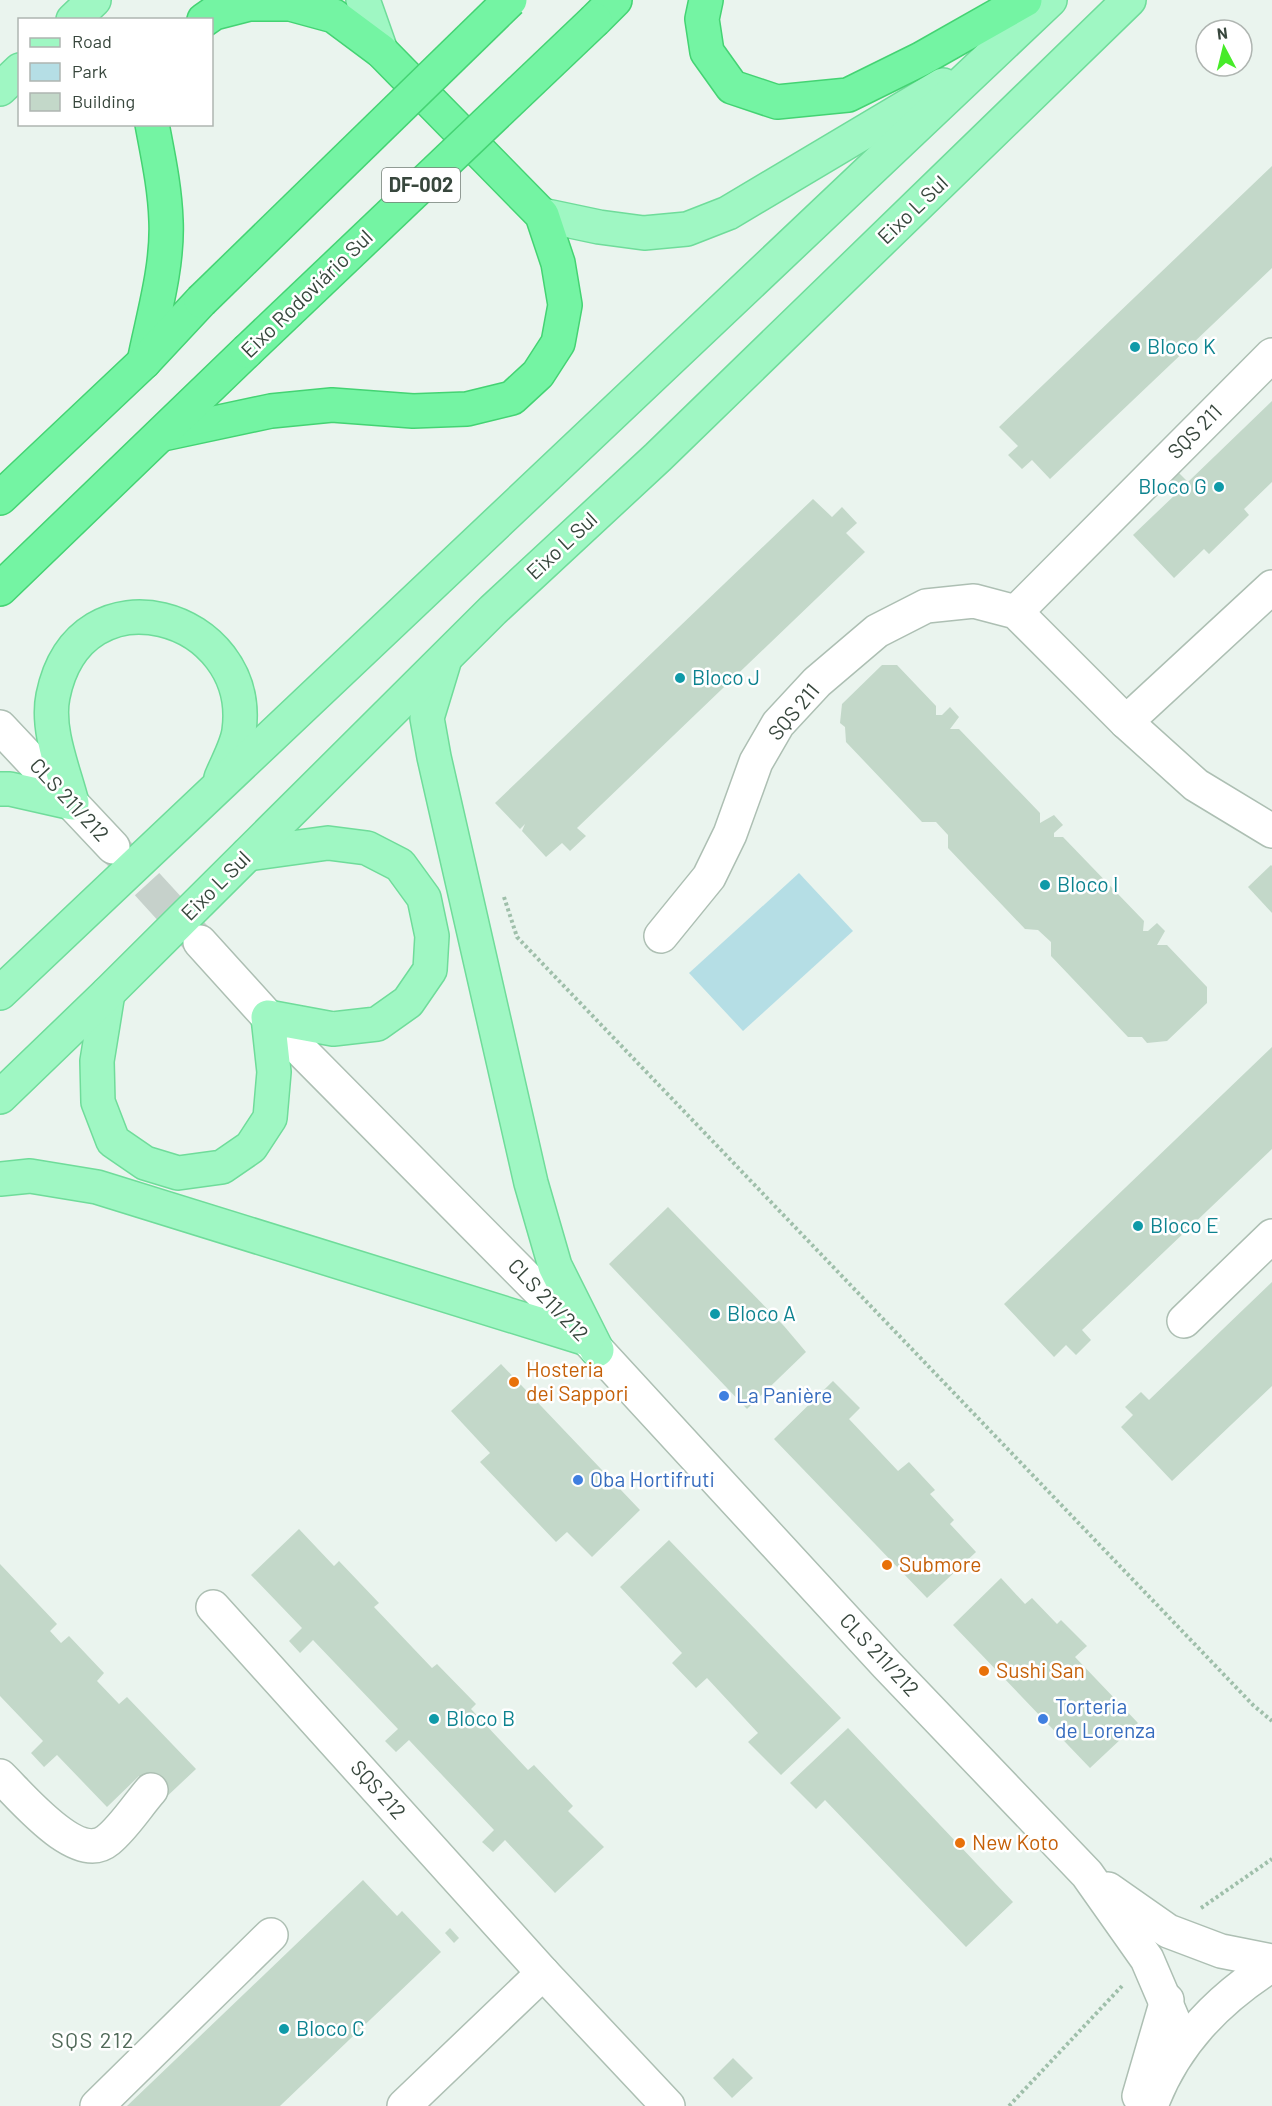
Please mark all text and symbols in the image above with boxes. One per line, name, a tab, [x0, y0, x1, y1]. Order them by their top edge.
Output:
legend	[18, 18, 213, 126]
north arrow	[1194, 18, 1254, 78]
text: N	[1216, 23, 1229, 43]
text: Road	[72, 30, 112, 52]
text: Park	[72, 60, 107, 82]
text: Building	[72, 90, 135, 112]
road number: DF-002	[382, 168, 460, 202]
street label: Eixo L Sul	[872, 169, 952, 248]
street label: Eixo Rodoviário Sul	[235, 224, 377, 362]
place label: Bloco K	[1147, 333, 1216, 358]
marker: Bloco K	[1128, 340, 1142, 354]
street label: SQS 211	[1162, 399, 1226, 463]
place label: Bloco G	[1138, 473, 1207, 498]
marker: Bloco G	[1212, 480, 1226, 494]
street label: Eixo L Sul	[520, 506, 602, 584]
place label: Bloco J	[692, 664, 760, 689]
marker: Bloco J	[673, 671, 687, 685]
street label: SQS 211	[762, 678, 824, 745]
street label: CLS 211/212	[25, 752, 115, 846]
street label: Eixo L Sul	[175, 845, 255, 925]
place label: Bloco I	[1057, 871, 1118, 896]
marker: Bloco I	[1038, 878, 1052, 892]
place label: Bloco E	[1150, 1212, 1219, 1237]
marker: Bloco E	[1131, 1219, 1145, 1233]
street label: CLS 211/212	[504, 1253, 594, 1345]
place label: Bloco A	[727, 1300, 796, 1325]
marker: Bloco A	[708, 1307, 722, 1321]
place label: Hosteria dei Sappori	[526, 1356, 629, 1405]
marker: Hosteria dei Sappori	[507, 1375, 521, 1389]
place label: La Panière	[736, 1382, 833, 1407]
marker: La Panière	[717, 1389, 731, 1403]
place label: Oba Hortifruti	[590, 1466, 715, 1491]
marker: Oba Hortifruti	[571, 1473, 585, 1487]
place label: Submore	[899, 1551, 981, 1576]
marker: Submore	[880, 1558, 894, 1572]
street label: CLS 211/212	[835, 1607, 925, 1701]
place label: Sushi San	[996, 1657, 1085, 1682]
marker: Sushi San	[977, 1664, 991, 1678]
place label: Torteria de Lorenza	[1055, 1693, 1155, 1742]
place label: Bloco B	[446, 1705, 515, 1730]
marker: Bloco B	[427, 1712, 441, 1726]
marker: Torteria de Lorenza	[1036, 1712, 1050, 1726]
street label: SQS 212	[346, 1754, 412, 1824]
place label: New Koto	[972, 1829, 1059, 1854]
marker: New Koto	[953, 1836, 967, 1850]
place label: Bloco C	[296, 2015, 365, 2040]
marker: Bloco C	[277, 2022, 291, 2036]
district label: SQS 212	[51, 2026, 135, 2052]

